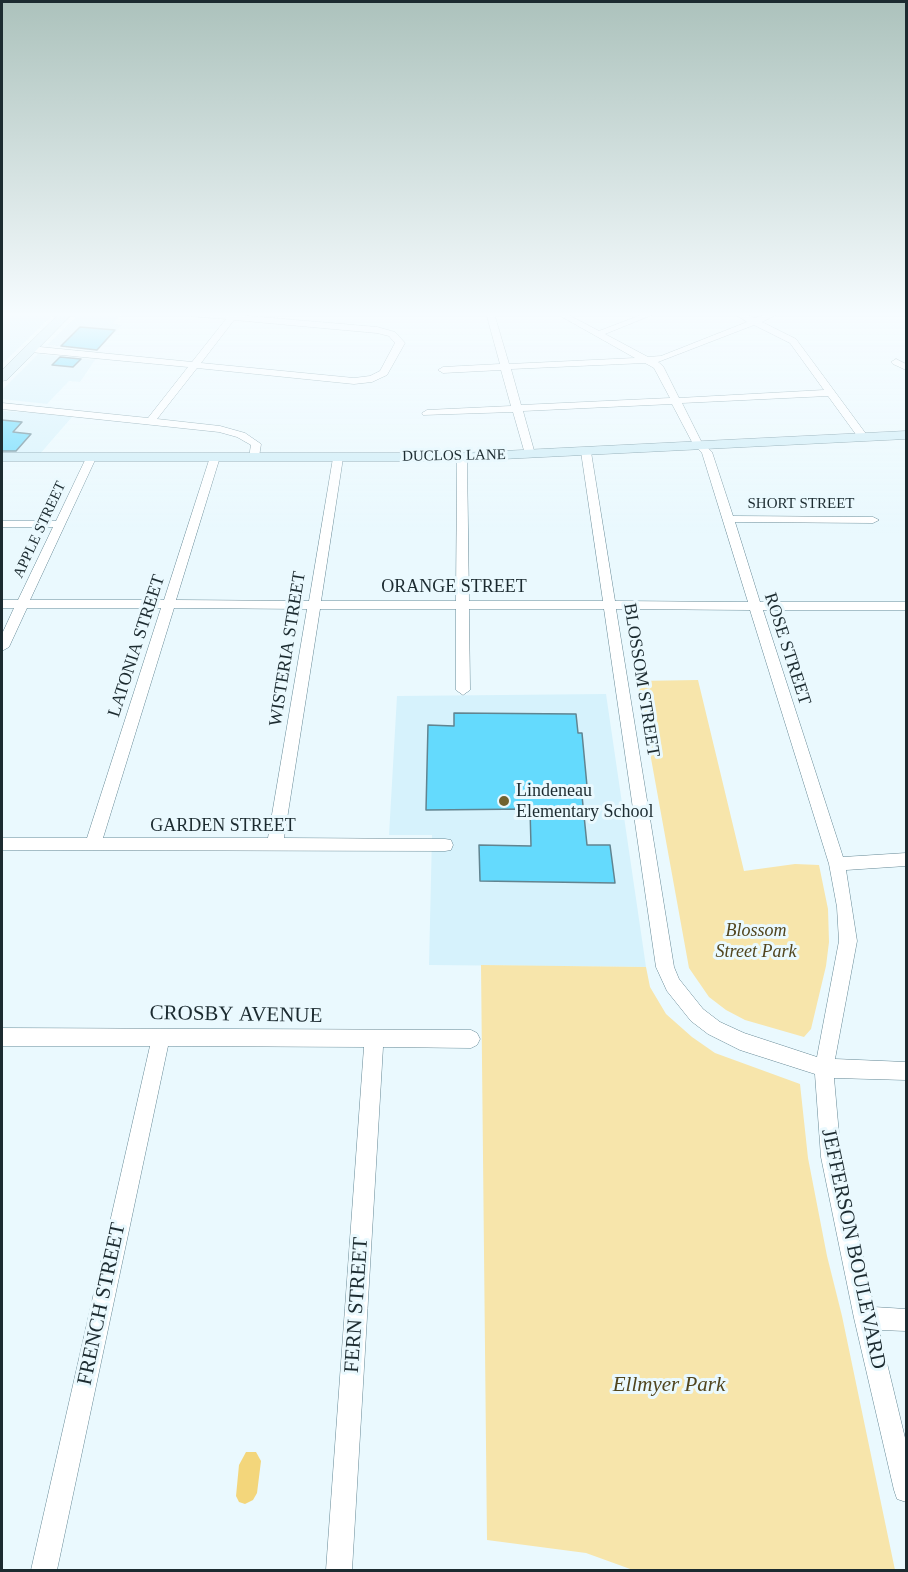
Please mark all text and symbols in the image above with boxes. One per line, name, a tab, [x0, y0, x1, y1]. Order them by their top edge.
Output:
street label: DUCLOS LANE	[402, 446, 506, 466]
street label: APPLE STREET	[10, 479, 70, 581]
street label: SHORT STREET	[747, 495, 855, 513]
street label: WISTERIA STREET	[265, 570, 311, 728]
street label: LATONIA STREET	[104, 572, 170, 720]
street label: ORANGE STREET	[381, 576, 527, 598]
street label: ROSE STREET	[759, 590, 815, 708]
street label: BLOSSOM STREET	[618, 602, 664, 758]
place label: Lindeneau Elementary School	[516, 780, 653, 822]
marker: Lindeneau Elementary School	[497, 794, 511, 808]
street label: GARDEN STREET	[150, 815, 296, 837]
park label: Blossom Street Park	[716, 920, 796, 962]
street label: CROSBY AVENUE	[149, 1001, 323, 1029]
street label: JEFFERSON BOULEVARD	[815, 1126, 891, 1372]
street label: FRENCH STREET	[73, 1221, 131, 1387]
street label: FERN STREET	[340, 1236, 374, 1374]
park label: Ellmyer Park	[613, 1372, 725, 1398]

